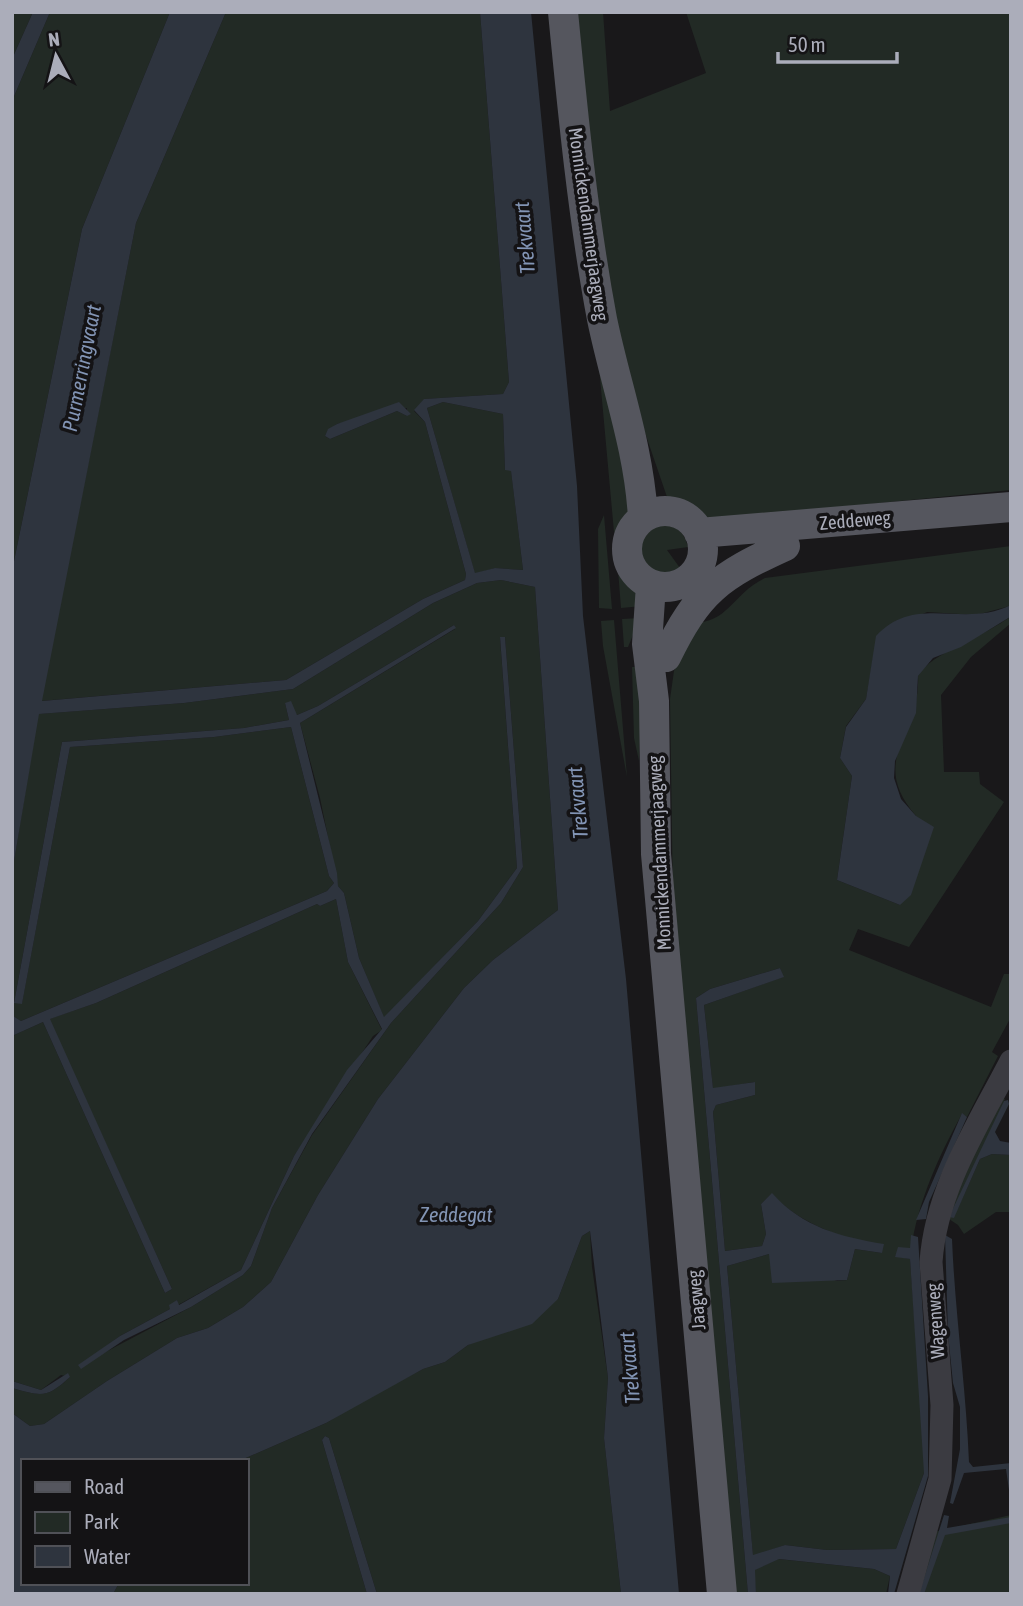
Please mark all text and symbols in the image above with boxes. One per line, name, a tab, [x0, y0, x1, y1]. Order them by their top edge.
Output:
north arrow	[21, 21, 91, 91]
scale bar	[778, 21, 897, 65]
text: N	[47, 28, 61, 51]
text: 50 m	[788, 32, 826, 56]
street label: Monnickendammerjaagweg	[565, 126, 614, 323]
water label: Trekvaart	[509, 201, 539, 275]
water label: Purmerringvaart	[57, 303, 105, 433]
street label: Zeddeweg	[818, 506, 892, 534]
street label: Monnickendammerjaagweg	[643, 754, 675, 951]
water label: Trekvaart	[562, 766, 592, 840]
water label: Zeddegat	[420, 1202, 492, 1226]
street label: Jaagweg	[682, 1268, 710, 1331]
street label: Wagenweg	[921, 1282, 949, 1359]
water label: Trekvaart	[614, 1331, 644, 1405]
legend	[21, 1459, 248, 1585]
text: Road	[84, 1474, 124, 1498]
text: Park	[84, 1509, 119, 1533]
text: Water	[84, 1544, 131, 1568]

